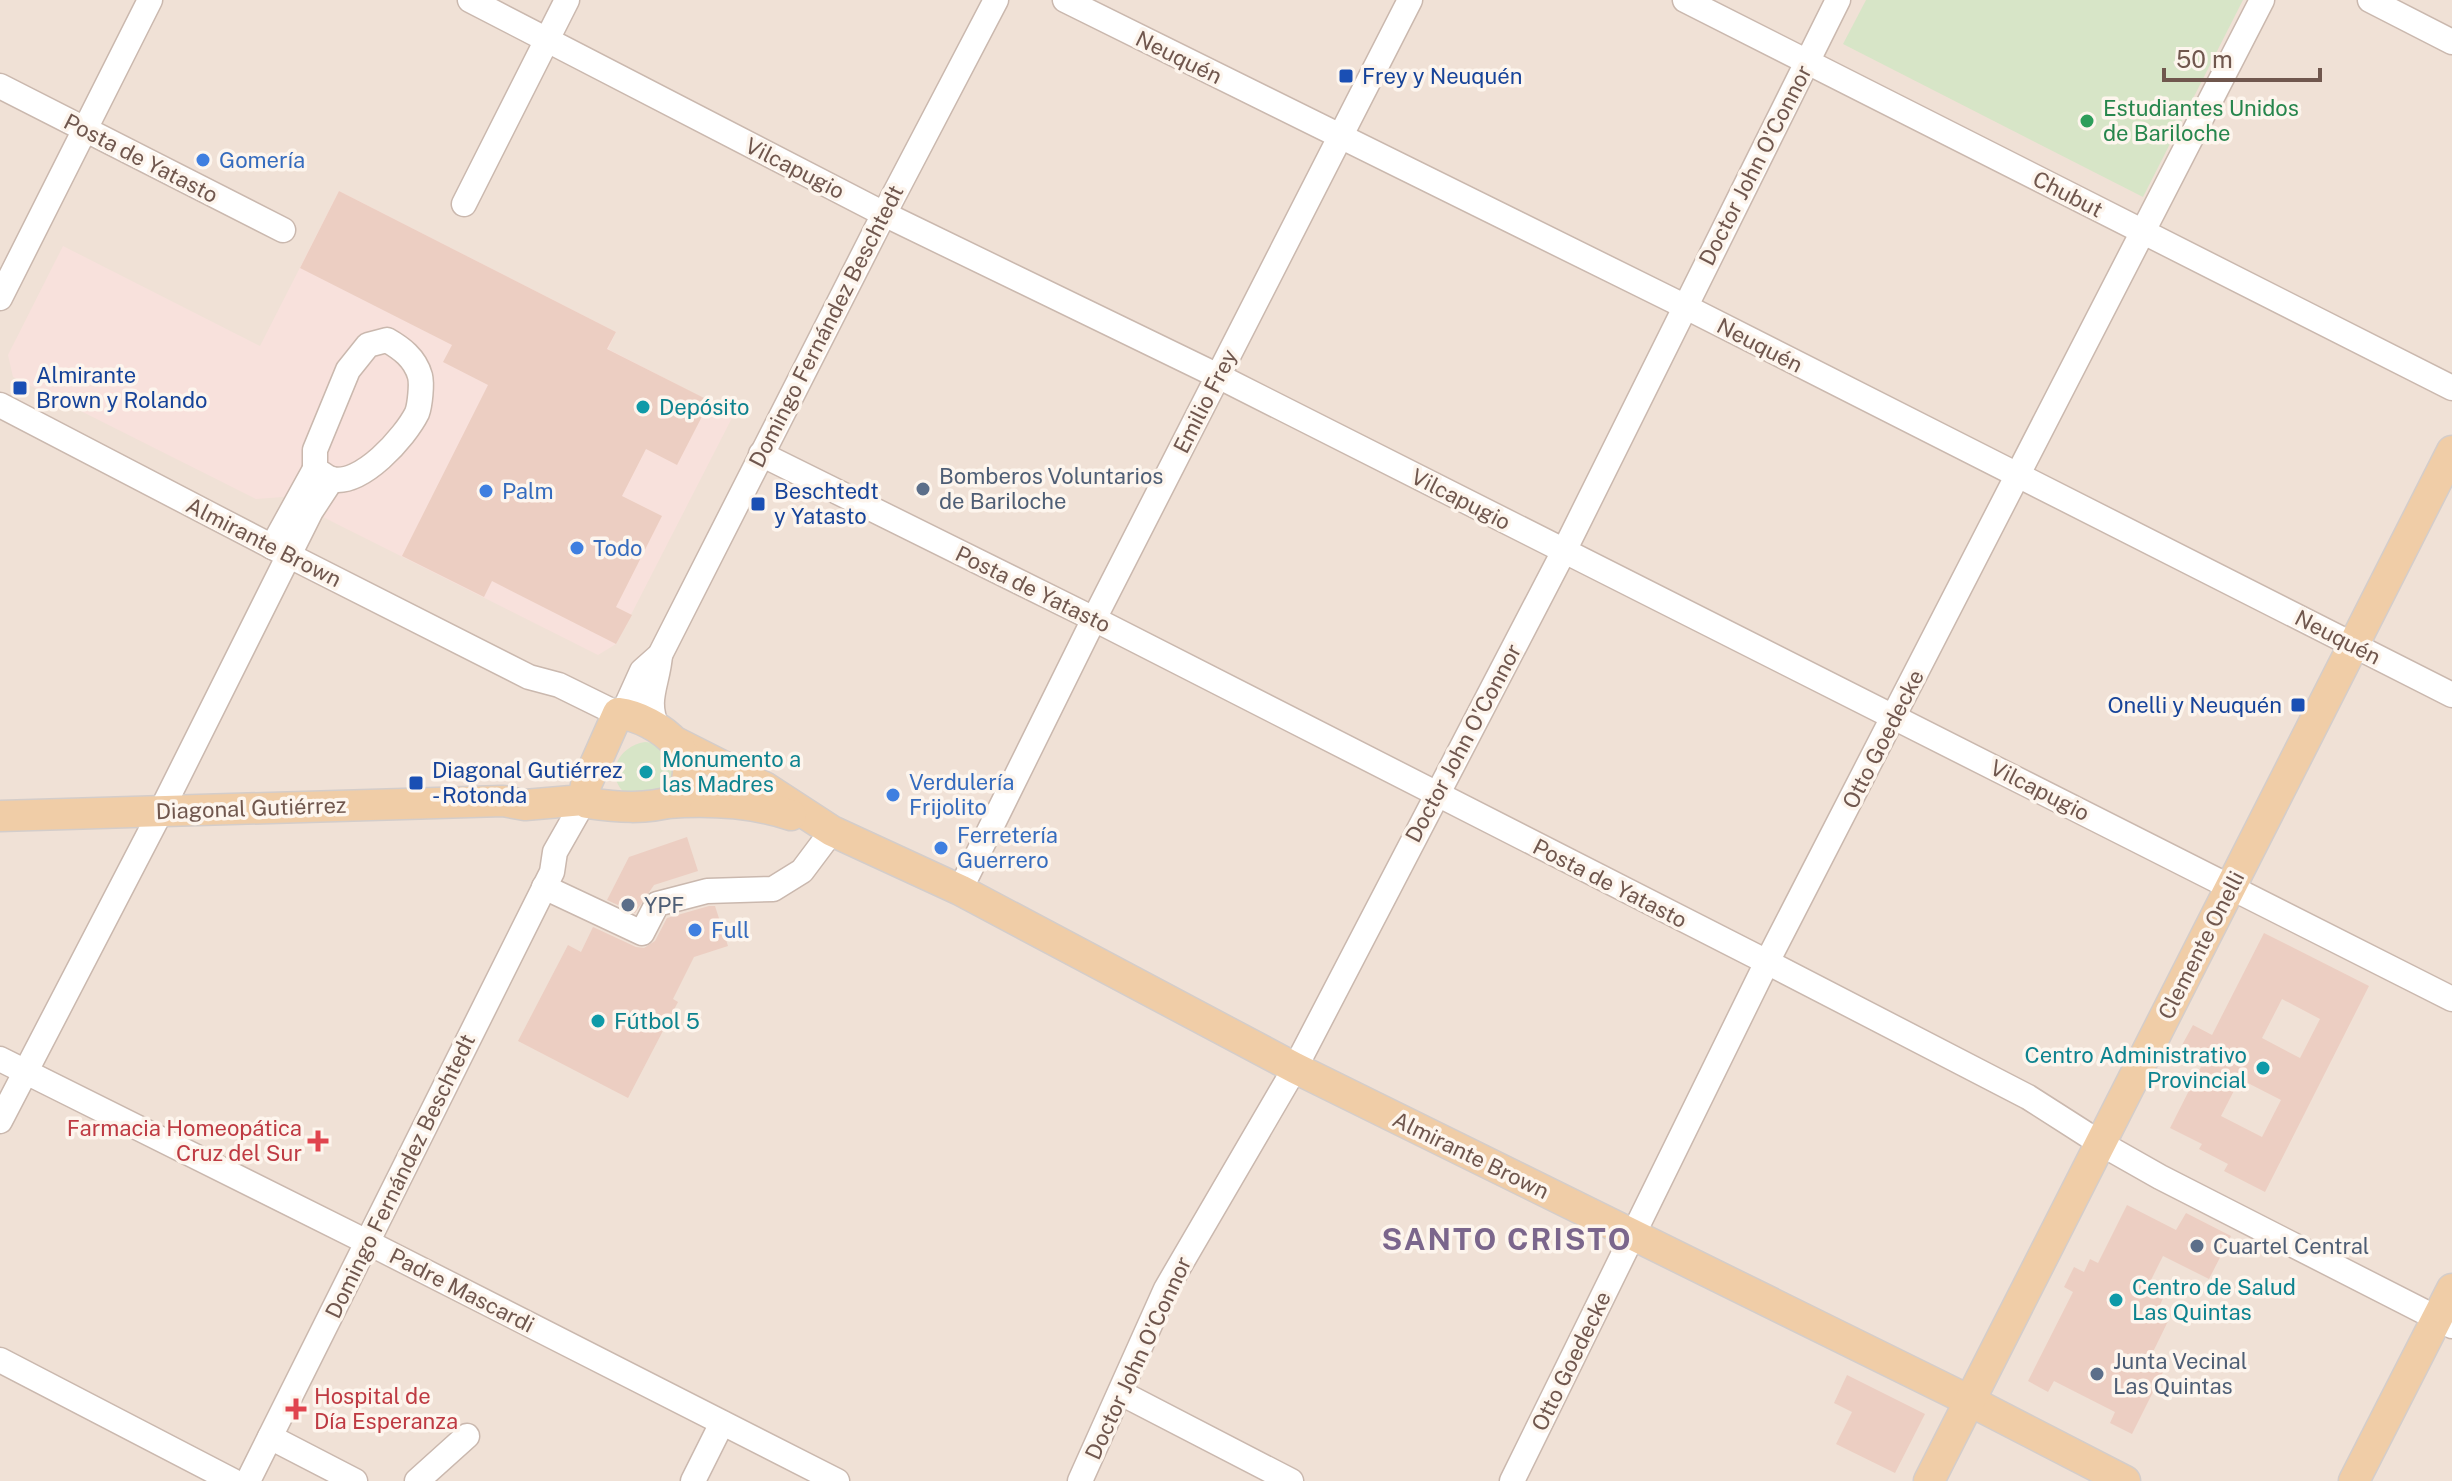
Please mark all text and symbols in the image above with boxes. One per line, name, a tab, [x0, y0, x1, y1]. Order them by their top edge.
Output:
street label: Neuquén	[1132, 25, 1226, 89]
scale bar	[2164, 32, 2320, 82]
text: 50 m	[2176, 45, 2233, 73]
street label: Doctor John O'Connor	[1693, 61, 1817, 269]
place label: Frey y Neuquén	[1362, 63, 1522, 89]
marker: Frey y Neuquén	[1337, 67, 1355, 85]
place label: Estudiantes Unidos de Bariloche	[2103, 95, 2299, 146]
street label: Posta de Yatasto	[60, 108, 222, 208]
marker: Estudiantes Unidos de Bariloche	[2078, 112, 2096, 130]
street label: Vilcapugio	[741, 132, 849, 204]
place label: Gomería	[219, 147, 305, 173]
marker: Gomería	[194, 151, 212, 169]
street label: Chubut	[2029, 165, 2107, 223]
street label: Domingo Fernández Beschtedt	[743, 181, 909, 471]
street label: Neuquén	[1713, 312, 1807, 378]
street label: Emilio Frey	[1168, 344, 1242, 457]
place label: Almirante Brown y Rolando	[36, 362, 208, 413]
marker: Almirante Brown y Rolando	[11, 379, 29, 397]
place label: Depósito	[659, 394, 749, 420]
marker: Depósito	[634, 398, 652, 416]
place label: Bomberos Voluntarios de Bariloche	[939, 463, 1163, 514]
street label: Vilcapugio	[1407, 463, 1515, 535]
place label: Palm	[502, 478, 554, 504]
place label: Beschtedt y Yatasto	[774, 478, 879, 529]
marker: Bomberos Voluntarios de Bariloche	[914, 480, 932, 498]
marker: Palm	[477, 482, 495, 500]
street label: Almirante Brown	[182, 492, 346, 592]
marker: Beschtedt y Yatasto	[749, 495, 767, 513]
place label: Todo	[593, 535, 643, 561]
marker: Todo	[568, 539, 586, 557]
street label: Posta de Yatasto	[951, 540, 1115, 638]
street label: Neuquén	[2291, 604, 2385, 670]
street label: Doctor John O'Connor	[1400, 639, 1526, 847]
street label: Otto Goedecke	[1837, 665, 1929, 813]
place label: Onelli y Neuquén	[2108, 692, 2282, 718]
marker: Onelli y Neuquén	[2289, 696, 2307, 714]
place label: Monumento a las Madres	[662, 746, 801, 797]
street label: Vilcapugio	[1986, 754, 2094, 826]
place label: Diagonal Gutiérrez - Rotonda	[432, 757, 623, 808]
marker: Monumento a las Madres	[637, 763, 655, 781]
place label: Verdulería Frijolito	[909, 769, 1014, 820]
marker: Diagonal Gutiérrez - Rotonda	[407, 774, 425, 792]
marker: Verdulería Frijolito	[884, 786, 902, 804]
street label: Diagonal Gutiérrez	[155, 792, 347, 824]
place label: Ferretería Guerrero	[957, 822, 1058, 873]
street label: Posta de Yatasto	[1529, 833, 1691, 933]
marker: Ferretería Guerrero	[932, 839, 950, 857]
street label: Clemente Onelli	[2152, 867, 2250, 1023]
place label: YPF	[644, 892, 684, 918]
marker: YPF	[619, 896, 637, 914]
place label: Full	[711, 917, 750, 943]
marker: Full	[686, 921, 704, 939]
place label: Fútbol 5	[614, 1008, 700, 1034]
marker: Fútbol 5	[589, 1012, 607, 1030]
street label: Domingo Fernández Beschtedt	[320, 1029, 480, 1323]
place label: Centro Administrativo Provincial	[2025, 1042, 2247, 1093]
marker: Centro Administrativo Provincial	[2254, 1059, 2272, 1077]
street label: Almirante Brown	[1389, 1106, 1553, 1204]
place label: Farmacia Homeopática Cruz del Sur	[67, 1115, 302, 1166]
marker: Farmacia Homeopática Cruz del Sur	[309, 1132, 327, 1150]
district label: SANTO CRISTO	[1381, 1221, 1633, 1257]
place label: Cuartel Central	[2213, 1233, 2370, 1259]
marker: Cuartel Central	[2188, 1237, 2206, 1255]
street label: Padre Mascardi	[385, 1242, 539, 1338]
street label: Doctor John O'Connor	[1079, 1252, 1197, 1464]
place label: Centro de Salud Las Quintas	[2132, 1274, 2296, 1325]
street label: Otto Goedecke	[1526, 1287, 1616, 1435]
marker: Centro de Salud Las Quintas	[2107, 1291, 2125, 1309]
place label: Junta Vecinal Las Quintas	[2113, 1348, 2247, 1399]
marker: Junta Vecinal Las Quintas	[2088, 1365, 2106, 1383]
place label: Hospital de Día Esperanza	[314, 1383, 458, 1434]
marker: Hospital de Día Esperanza	[285, 1398, 307, 1420]

